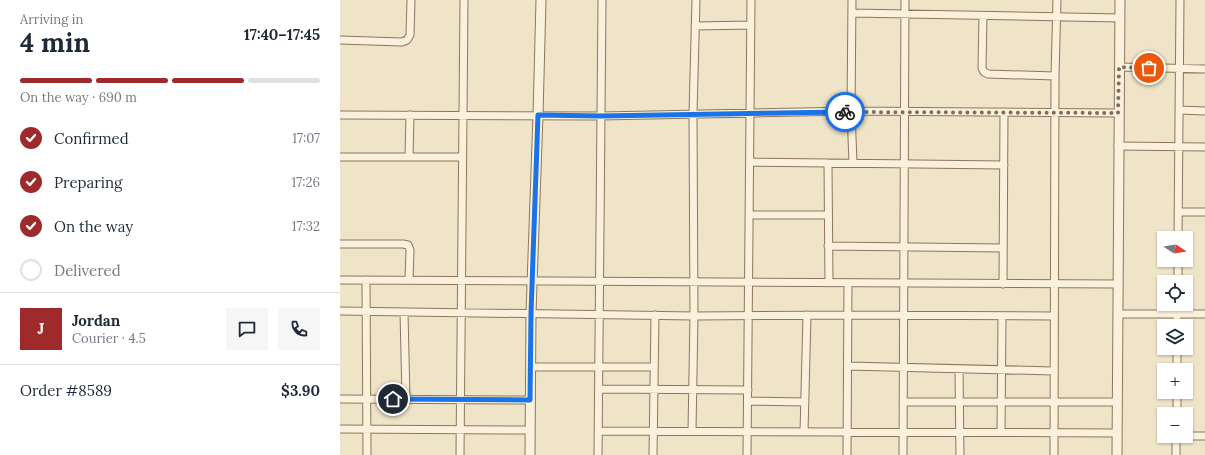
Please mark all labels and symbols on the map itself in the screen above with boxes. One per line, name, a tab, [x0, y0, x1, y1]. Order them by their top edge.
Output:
pin	[1132, 51, 1166, 85]
courier	[825, 92, 865, 132]
north arrow	[1157, 231, 1193, 267]
pin	[376, 382, 410, 416]

